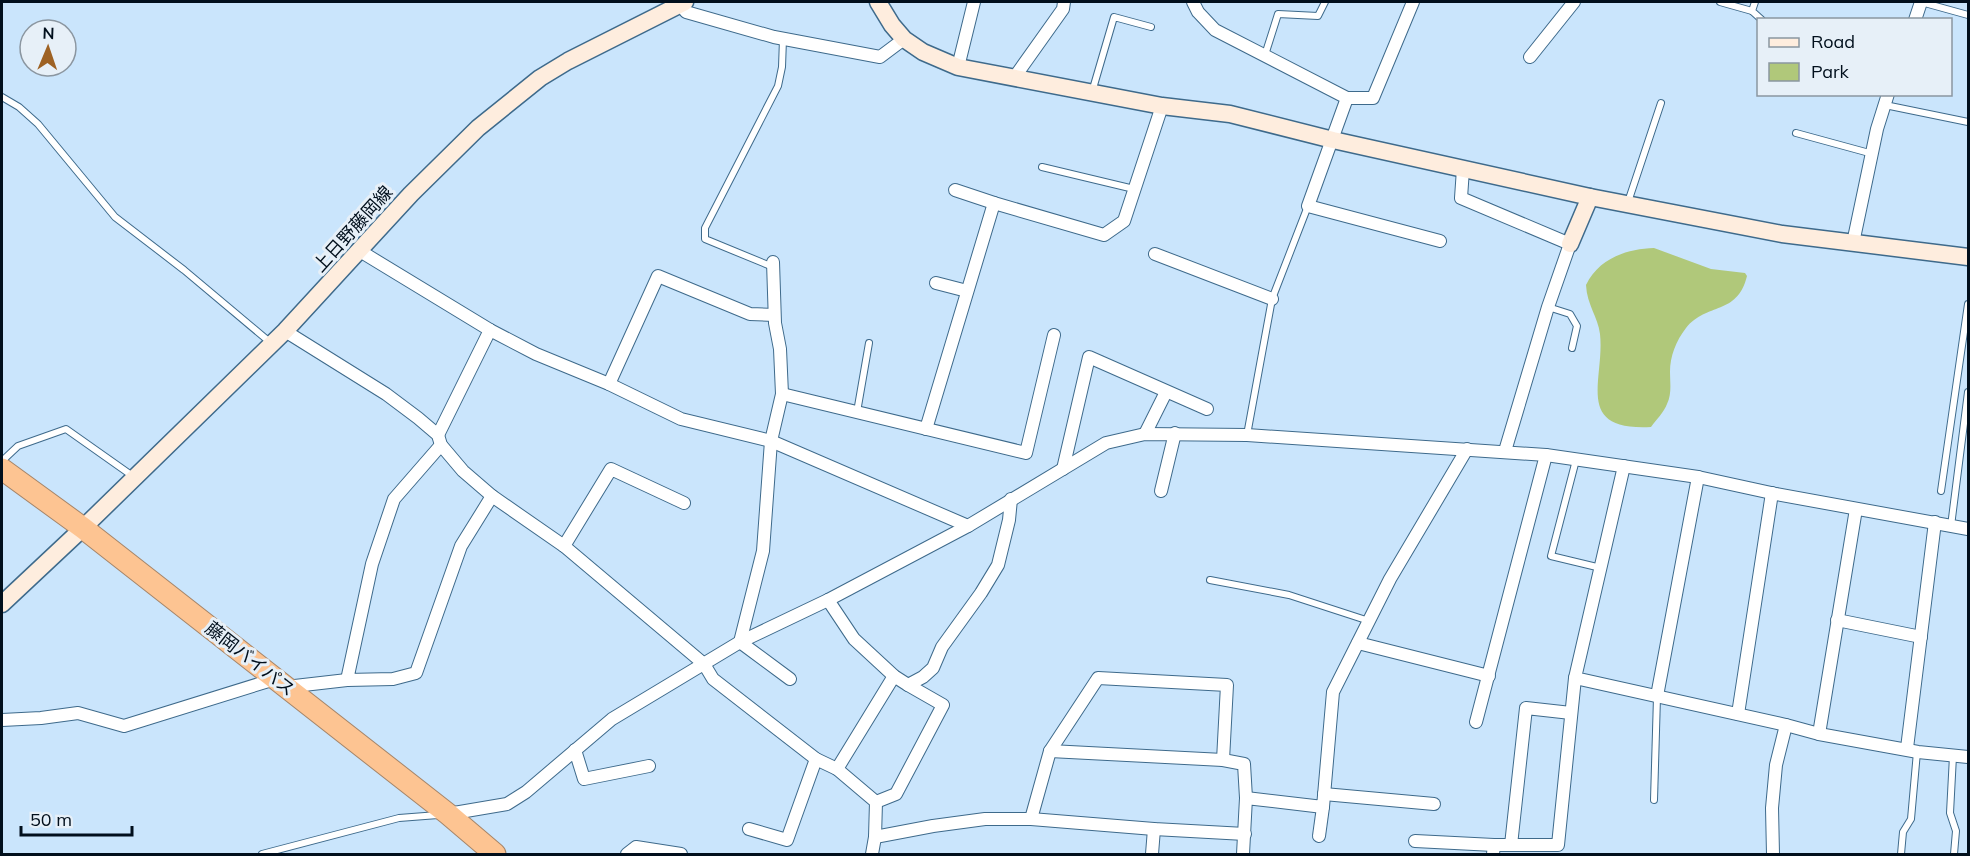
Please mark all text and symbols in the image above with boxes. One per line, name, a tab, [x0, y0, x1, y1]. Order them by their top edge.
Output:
north arrow	[18, 18, 78, 78]
legend	[1757, 18, 1952, 96]
text: N	[42, 23, 55, 43]
text: Road	[1811, 30, 1855, 53]
text: Park	[1811, 60, 1850, 83]
street label: 上日野藤岡線	[308, 181, 397, 276]
street label: 藤岡バイパス	[201, 616, 300, 701]
scale bar	[21, 799, 132, 837]
text: 50 m	[30, 808, 72, 831]

